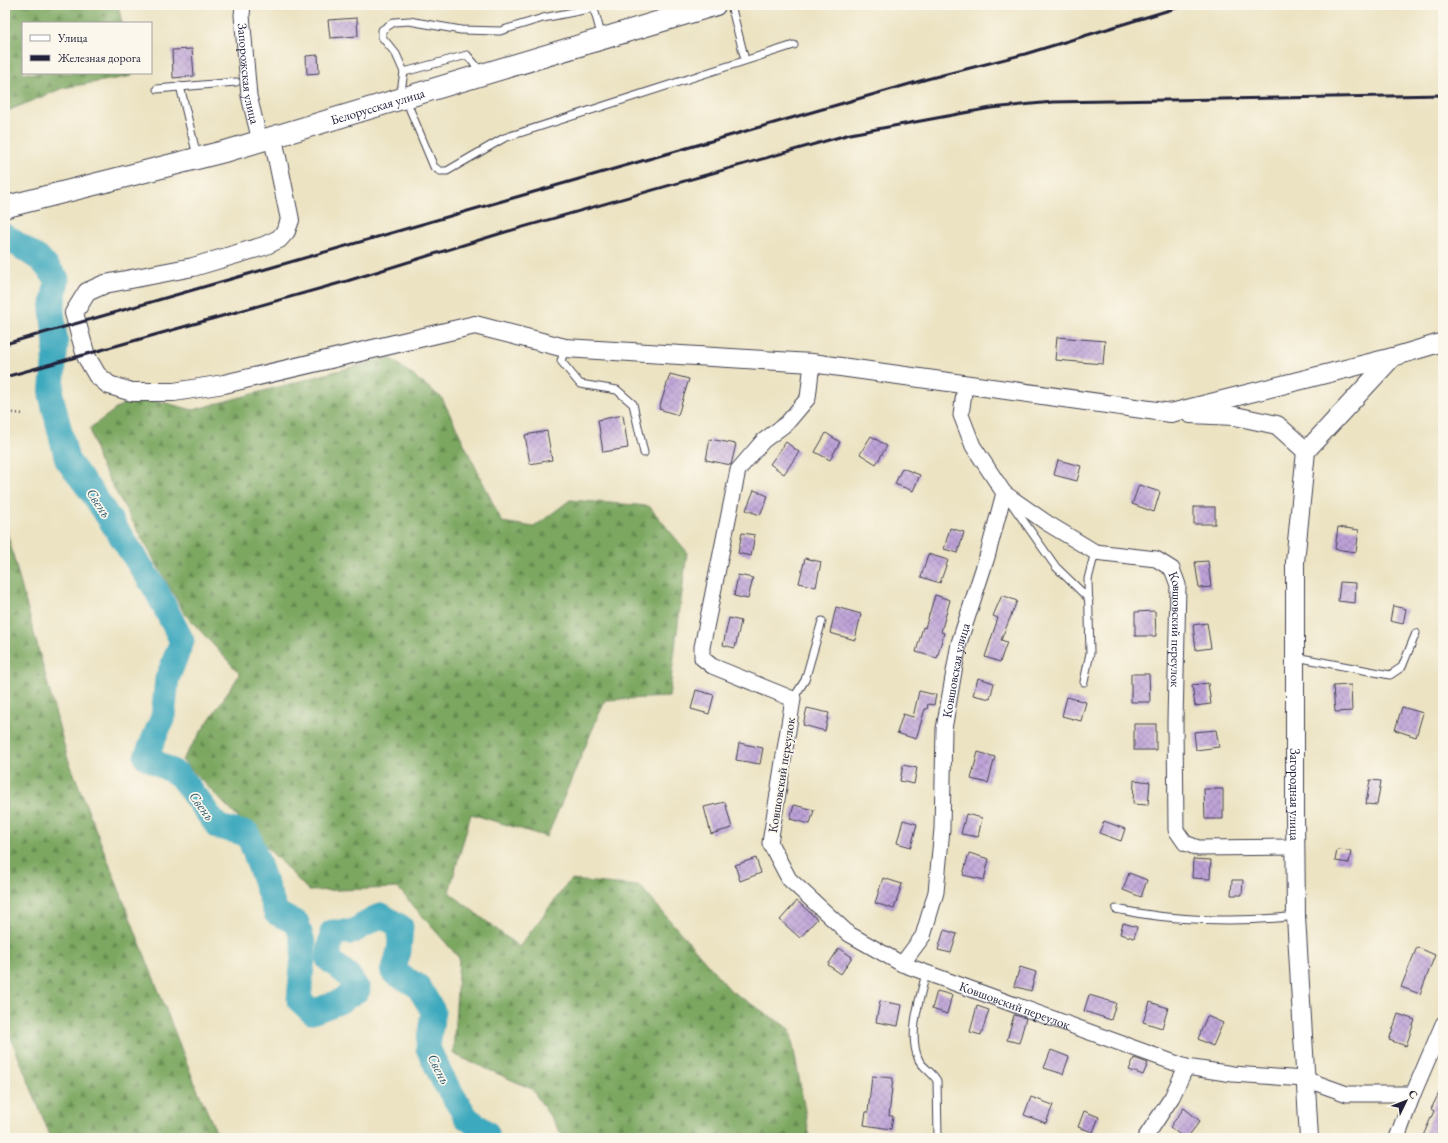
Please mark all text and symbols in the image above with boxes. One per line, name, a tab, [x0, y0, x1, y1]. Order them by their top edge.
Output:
legend	[22, 22, 152, 74]
street label: Запорожская улица	[234, 22, 264, 127]
text: Улица	[57, 30, 88, 46]
text: Железная дорога	[57, 50, 141, 66]
street label: Белорусская улица	[328, 84, 427, 128]
water label: Свень	[83, 485, 116, 521]
street label: Ковшовский переулок	[1165, 569, 1186, 688]
street label: Ковшовская улица	[938, 620, 974, 719]
street label: Ковшовский переулок	[764, 715, 799, 834]
street label: Загородная улица	[1286, 748, 1303, 842]
water label: Свень	[185, 788, 219, 824]
street label: Ковшовский переулок	[957, 978, 1073, 1034]
water label: Свень	[424, 1051, 454, 1088]
north arrow	[1386, 1081, 1426, 1121]
text: С	[1406, 1087, 1421, 1102]

